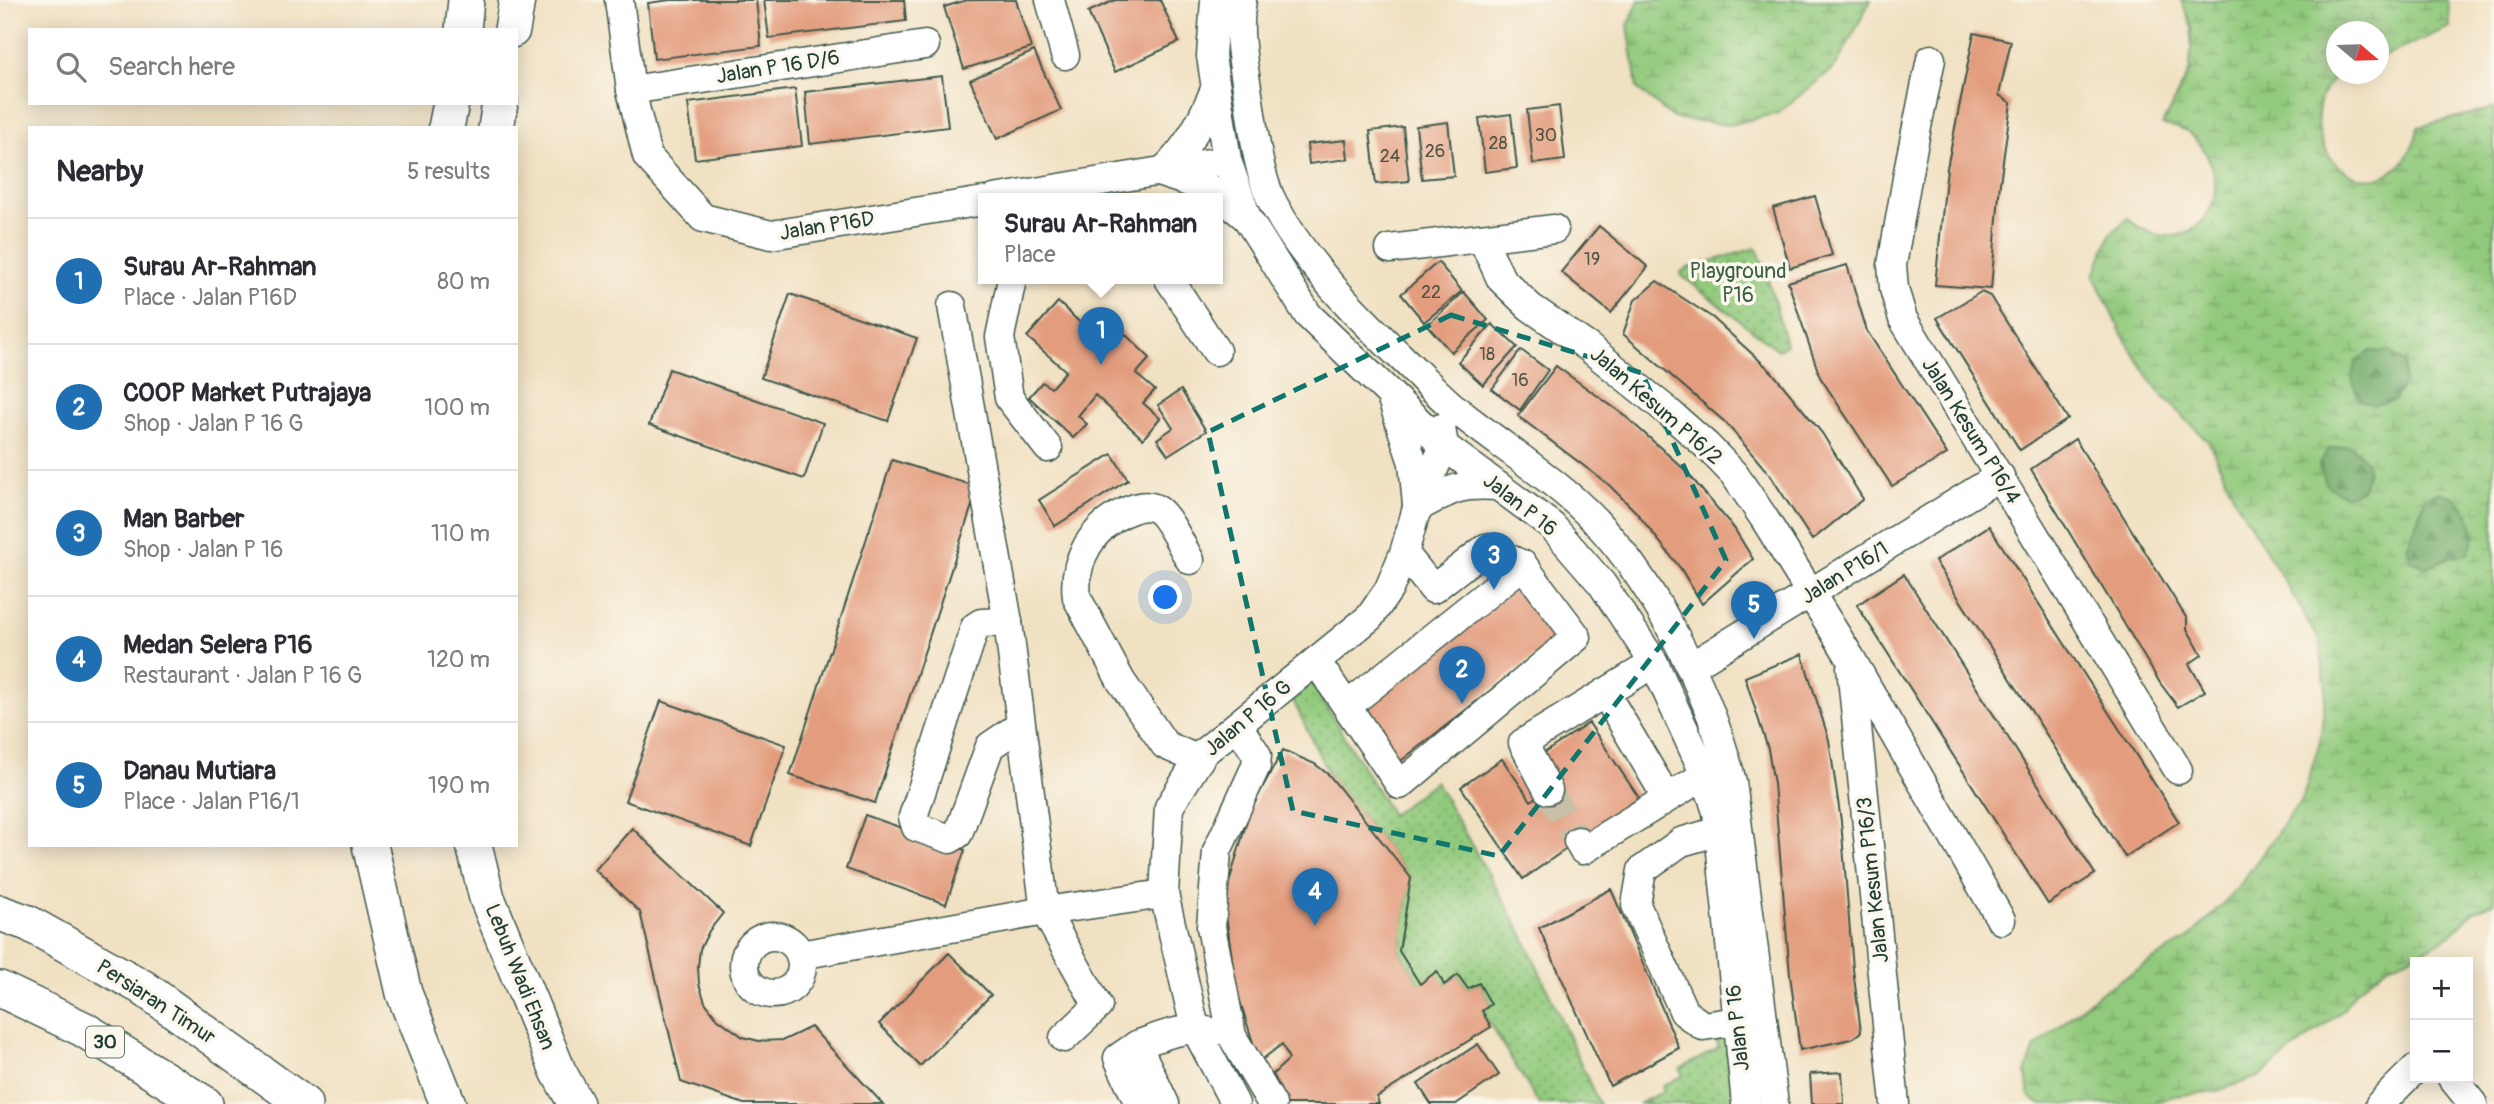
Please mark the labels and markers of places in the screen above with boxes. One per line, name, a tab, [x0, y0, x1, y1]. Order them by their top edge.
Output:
pin: 1	[1078, 307, 1124, 365]
pin: 3	[1471, 532, 1517, 590]
pin: 5	[1731, 581, 1777, 639]
pin: 2	[1439, 646, 1485, 704]
pin: 4	[1292, 868, 1338, 926]

